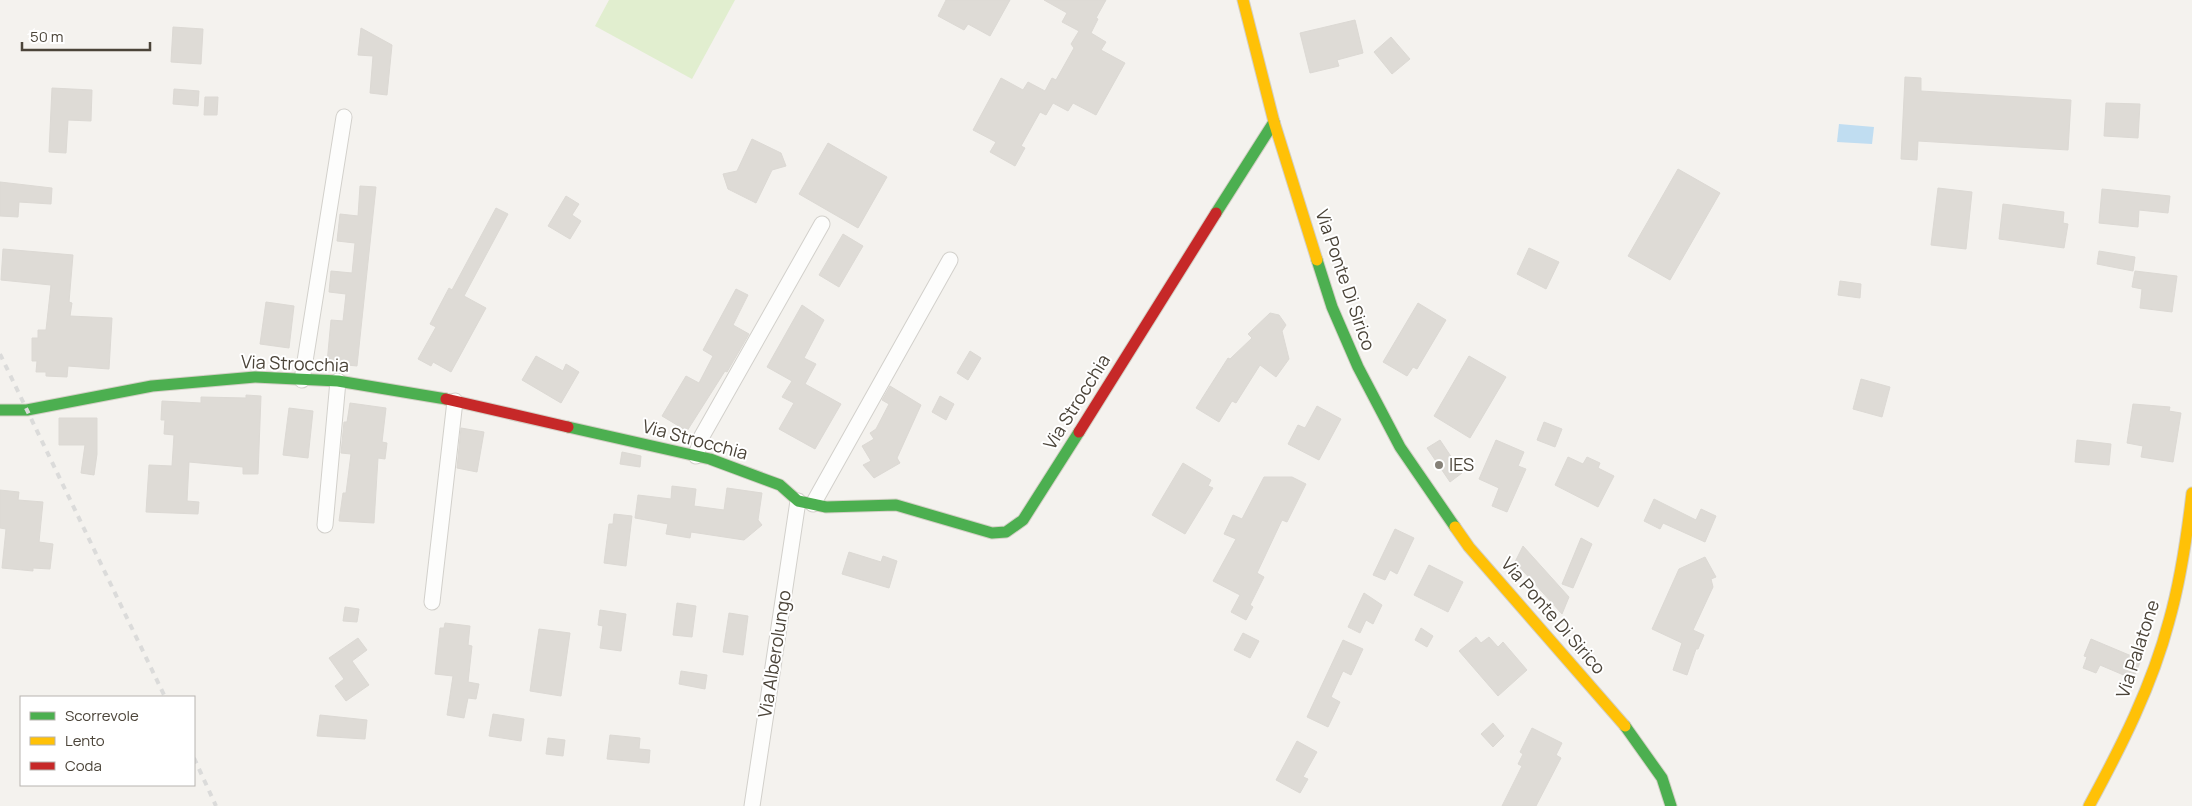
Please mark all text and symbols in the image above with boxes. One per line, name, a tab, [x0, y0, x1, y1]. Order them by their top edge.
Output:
scale bar	[22, 20, 150, 52]
text: 50 m	[30, 26, 64, 47]
street label: Via Ponte Di Sirico	[1311, 206, 1381, 353]
street label: Via Strocchia	[241, 349, 349, 377]
street label: Via Strocchia	[1037, 349, 1115, 454]
street label: Via Strocchia	[640, 413, 751, 465]
place label: IES	[1449, 452, 1474, 476]
marker: IES	[1433, 459, 1445, 471]
street label: Via Ponte Di Sirico	[1496, 552, 1611, 679]
street label: Via Alberolungo	[752, 588, 796, 719]
street label: Via Palatone	[2110, 597, 2164, 701]
legend	[20, 696, 195, 786]
text: Scorrevole	[65, 705, 139, 726]
text: Lento	[65, 730, 105, 751]
text: Coda	[65, 755, 102, 776]

